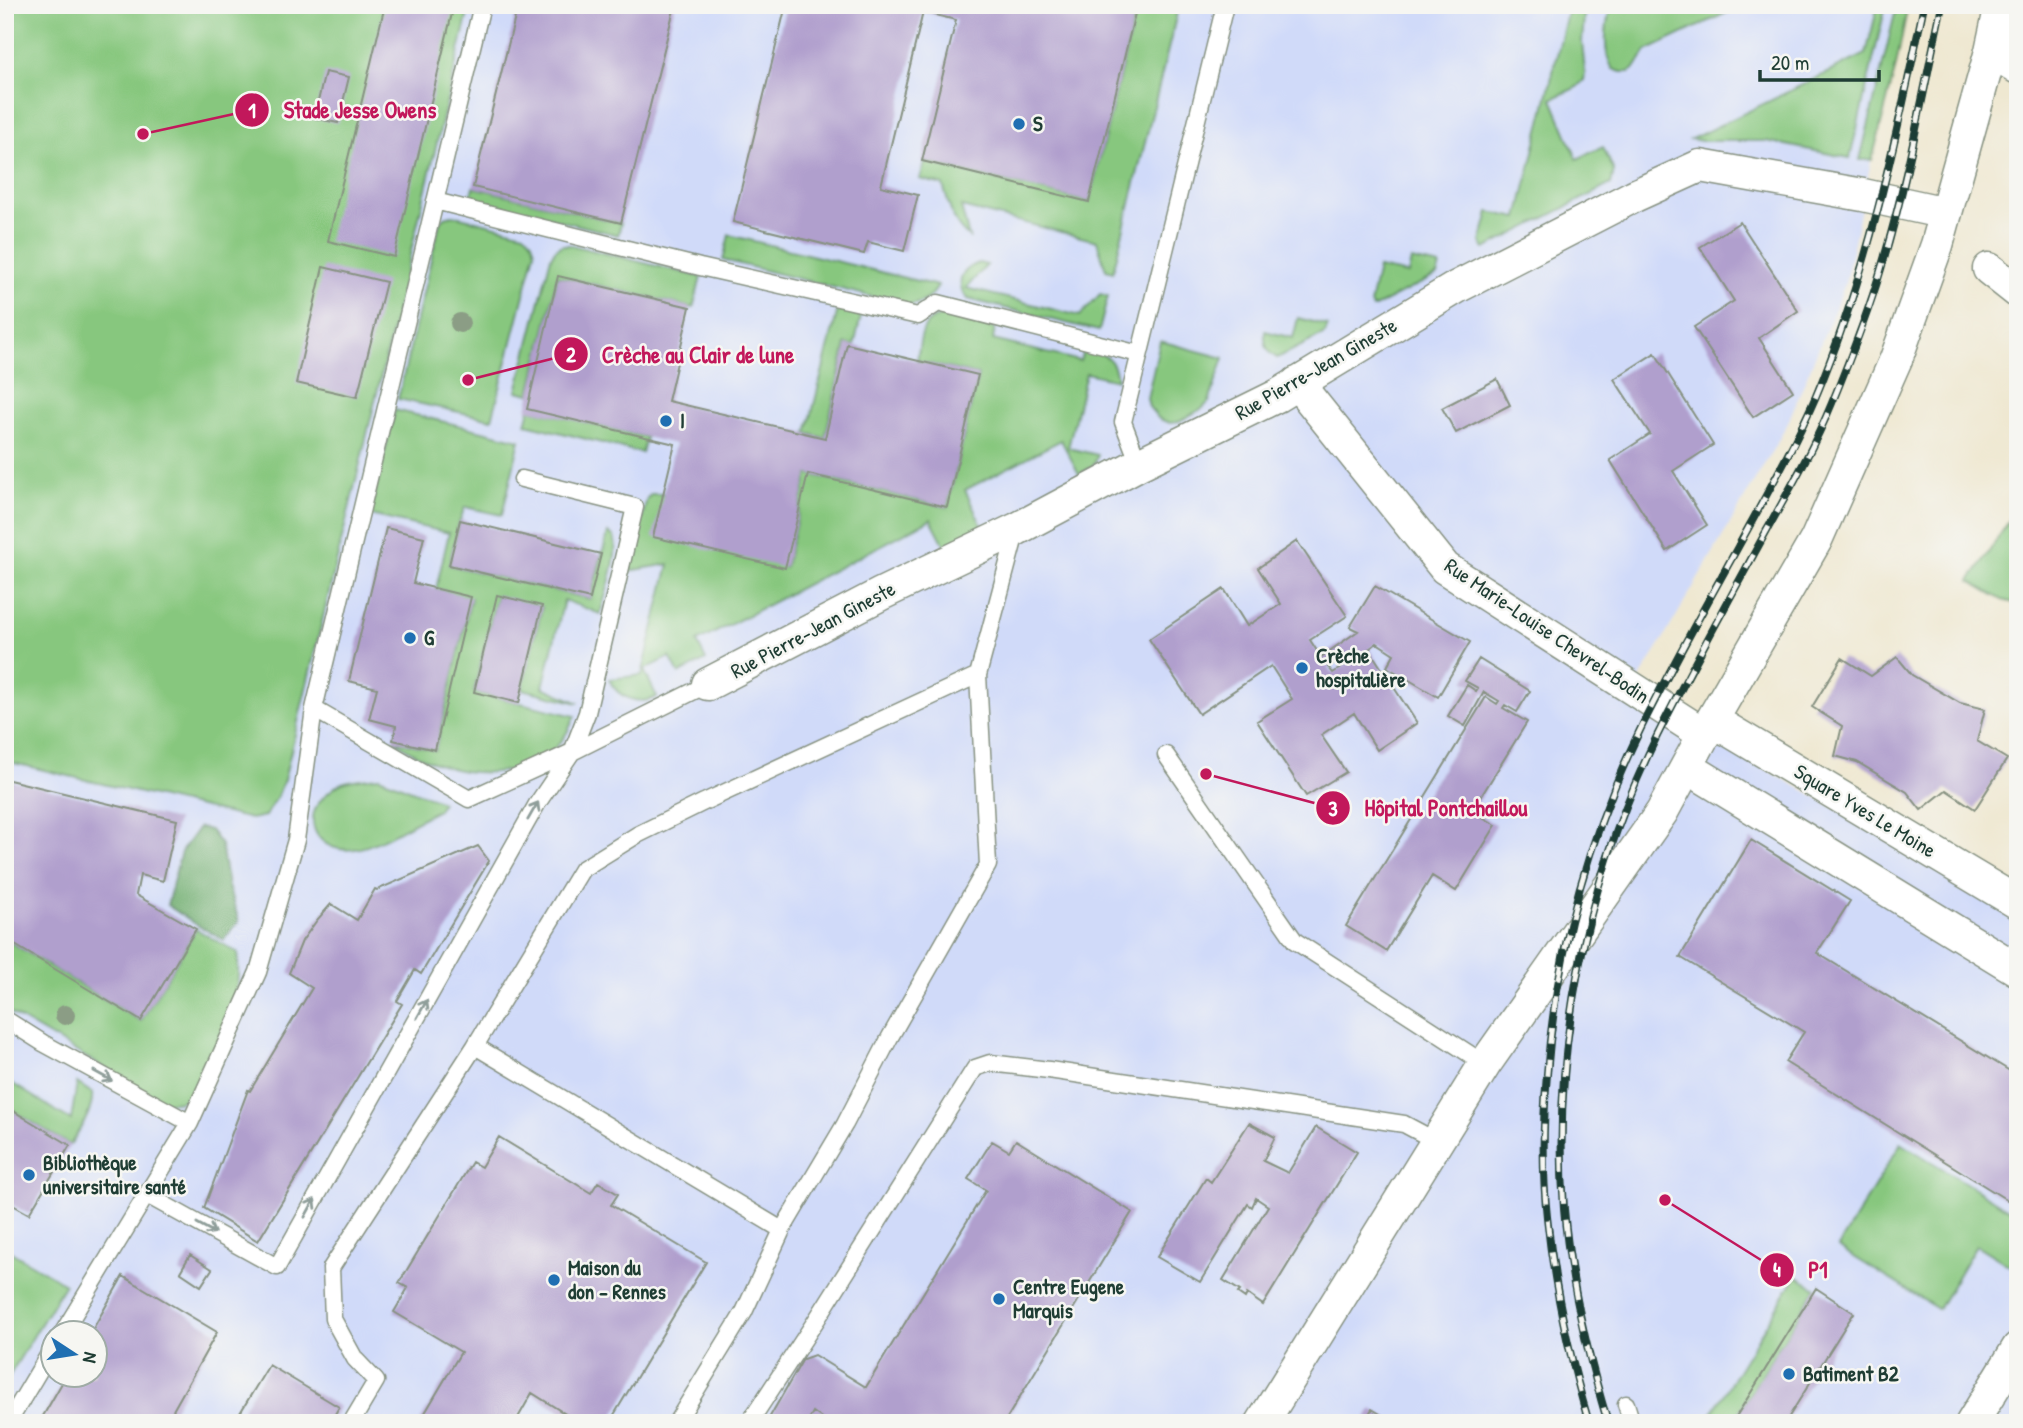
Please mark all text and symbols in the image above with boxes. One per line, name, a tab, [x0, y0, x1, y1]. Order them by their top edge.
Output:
scale bar	[1760, 38, 1880, 82]
text: 20 m	[1771, 48, 1809, 77]
callout: Stade Jesse Owens	[235, 88, 450, 132]
text: Stade Jesse Owens	[284, 94, 436, 125]
text: 1	[248, 96, 256, 125]
place label: S	[1033, 109, 1043, 138]
marker: S	[1011, 116, 1027, 132]
street label: Rue Pierre-Jean Gineste	[1230, 310, 1402, 427]
callout: Crèche au Clair de lune	[553, 332, 809, 376]
text: Crèche au Clair de lune	[602, 339, 795, 370]
text: 2	[566, 340, 576, 369]
place label: I	[680, 406, 685, 435]
marker: I	[658, 413, 674, 429]
street label: Rue Marie-Louise Chevrel-Bodin	[1439, 551, 1655, 710]
street label: Rue Pierre-Jean Gineste	[725, 574, 900, 685]
place label: G	[424, 623, 435, 652]
marker: G	[402, 630, 418, 646]
place label: Crèche hospitalière	[1316, 641, 1406, 695]
marker: Crèche hospitalière	[1294, 660, 1310, 676]
street label: Square Yves Le Moine	[1789, 757, 1942, 864]
callout: Hôpital Pontchaillou	[1316, 786, 1542, 830]
text: Hôpital Pontchaillou	[1364, 792, 1528, 824]
text: 3	[1328, 794, 1338, 823]
one-way arrow	[527, 801, 540, 822]
one-way arrow	[415, 1000, 429, 1020]
one-way arrow	[92, 1069, 112, 1083]
place label: Bibliothèque universitaire santé	[43, 1148, 187, 1201]
marker: Bibliothèque universitaire santé	[21, 1167, 37, 1183]
one-way arrow	[303, 1198, 317, 1218]
one-way arrow	[196, 1221, 216, 1235]
callout: P1	[1759, 1248, 1841, 1292]
place label: Maison du don – Rennes	[568, 1253, 666, 1306]
text: P1	[1808, 1254, 1828, 1285]
text: 4	[1773, 1255, 1781, 1284]
marker: Maison du don – Rennes	[546, 1272, 562, 1288]
place label: Centre Eugene Marquis	[1013, 1272, 1125, 1326]
marker: Centre Eugene Marquis	[991, 1291, 1007, 1307]
north arrow	[38, 1320, 108, 1390]
text: N	[77, 1350, 104, 1365]
place label: Batiment B2	[1803, 1359, 1899, 1388]
marker: Batiment B2	[1781, 1366, 1797, 1382]

